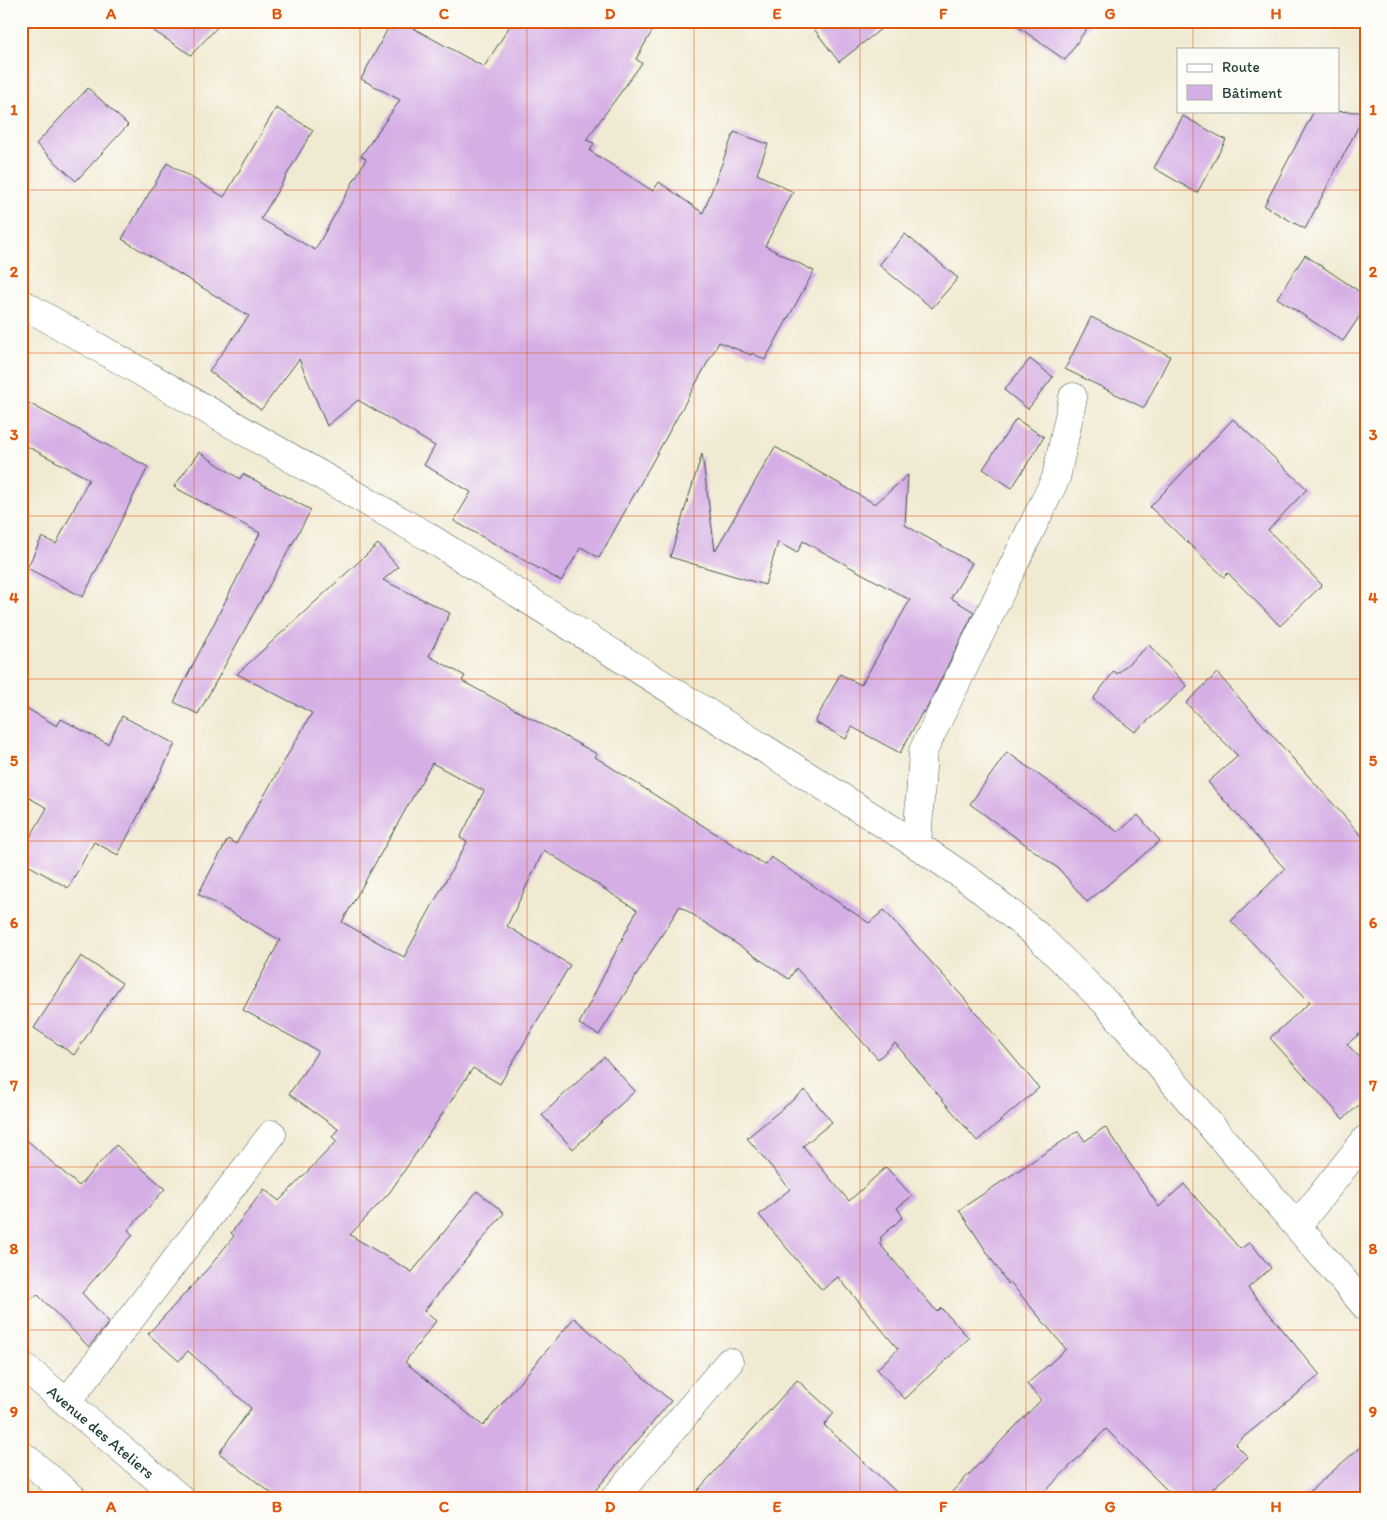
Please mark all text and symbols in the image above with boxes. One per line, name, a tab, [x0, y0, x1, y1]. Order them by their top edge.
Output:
text: A	[105, 4, 117, 23]
text: B	[272, 4, 283, 23]
text: C	[439, 4, 450, 23]
text: D	[605, 4, 616, 23]
text: E	[773, 4, 782, 23]
text: F	[939, 4, 948, 23]
text: G	[1104, 4, 1116, 23]
text: H	[1270, 4, 1282, 23]
legend	[1177, 48, 1340, 112]
text: Route	[1222, 58, 1260, 76]
text: Bâtiment	[1222, 84, 1283, 102]
text: 1	[10, 100, 18, 119]
text: 1	[1369, 100, 1377, 119]
text: 2	[10, 262, 19, 281]
text: 2	[1369, 262, 1378, 281]
text: 3	[10, 425, 19, 444]
text: 3	[1369, 425, 1378, 444]
text: 4	[9, 588, 19, 607]
text: 4	[1368, 588, 1378, 607]
text: 5	[10, 751, 19, 770]
text: 5	[1369, 751, 1378, 770]
text: 6	[10, 913, 19, 932]
text: 6	[1369, 913, 1378, 932]
text: 7	[9, 1076, 18, 1095]
text: 7	[1368, 1076, 1377, 1095]
text: 8	[10, 1239, 19, 1258]
text: 8	[1369, 1239, 1378, 1258]
street label: Avenue des Ateliers	[44, 1381, 159, 1482]
text: 9	[10, 1402, 18, 1421]
text: 9	[1369, 1402, 1377, 1421]
text: A	[105, 1497, 117, 1516]
text: B	[272, 1497, 283, 1516]
text: C	[439, 1497, 450, 1516]
text: D	[605, 1497, 616, 1516]
text: E	[773, 1497, 782, 1516]
text: F	[939, 1497, 948, 1516]
text: G	[1104, 1497, 1116, 1516]
text: H	[1270, 1497, 1282, 1516]

